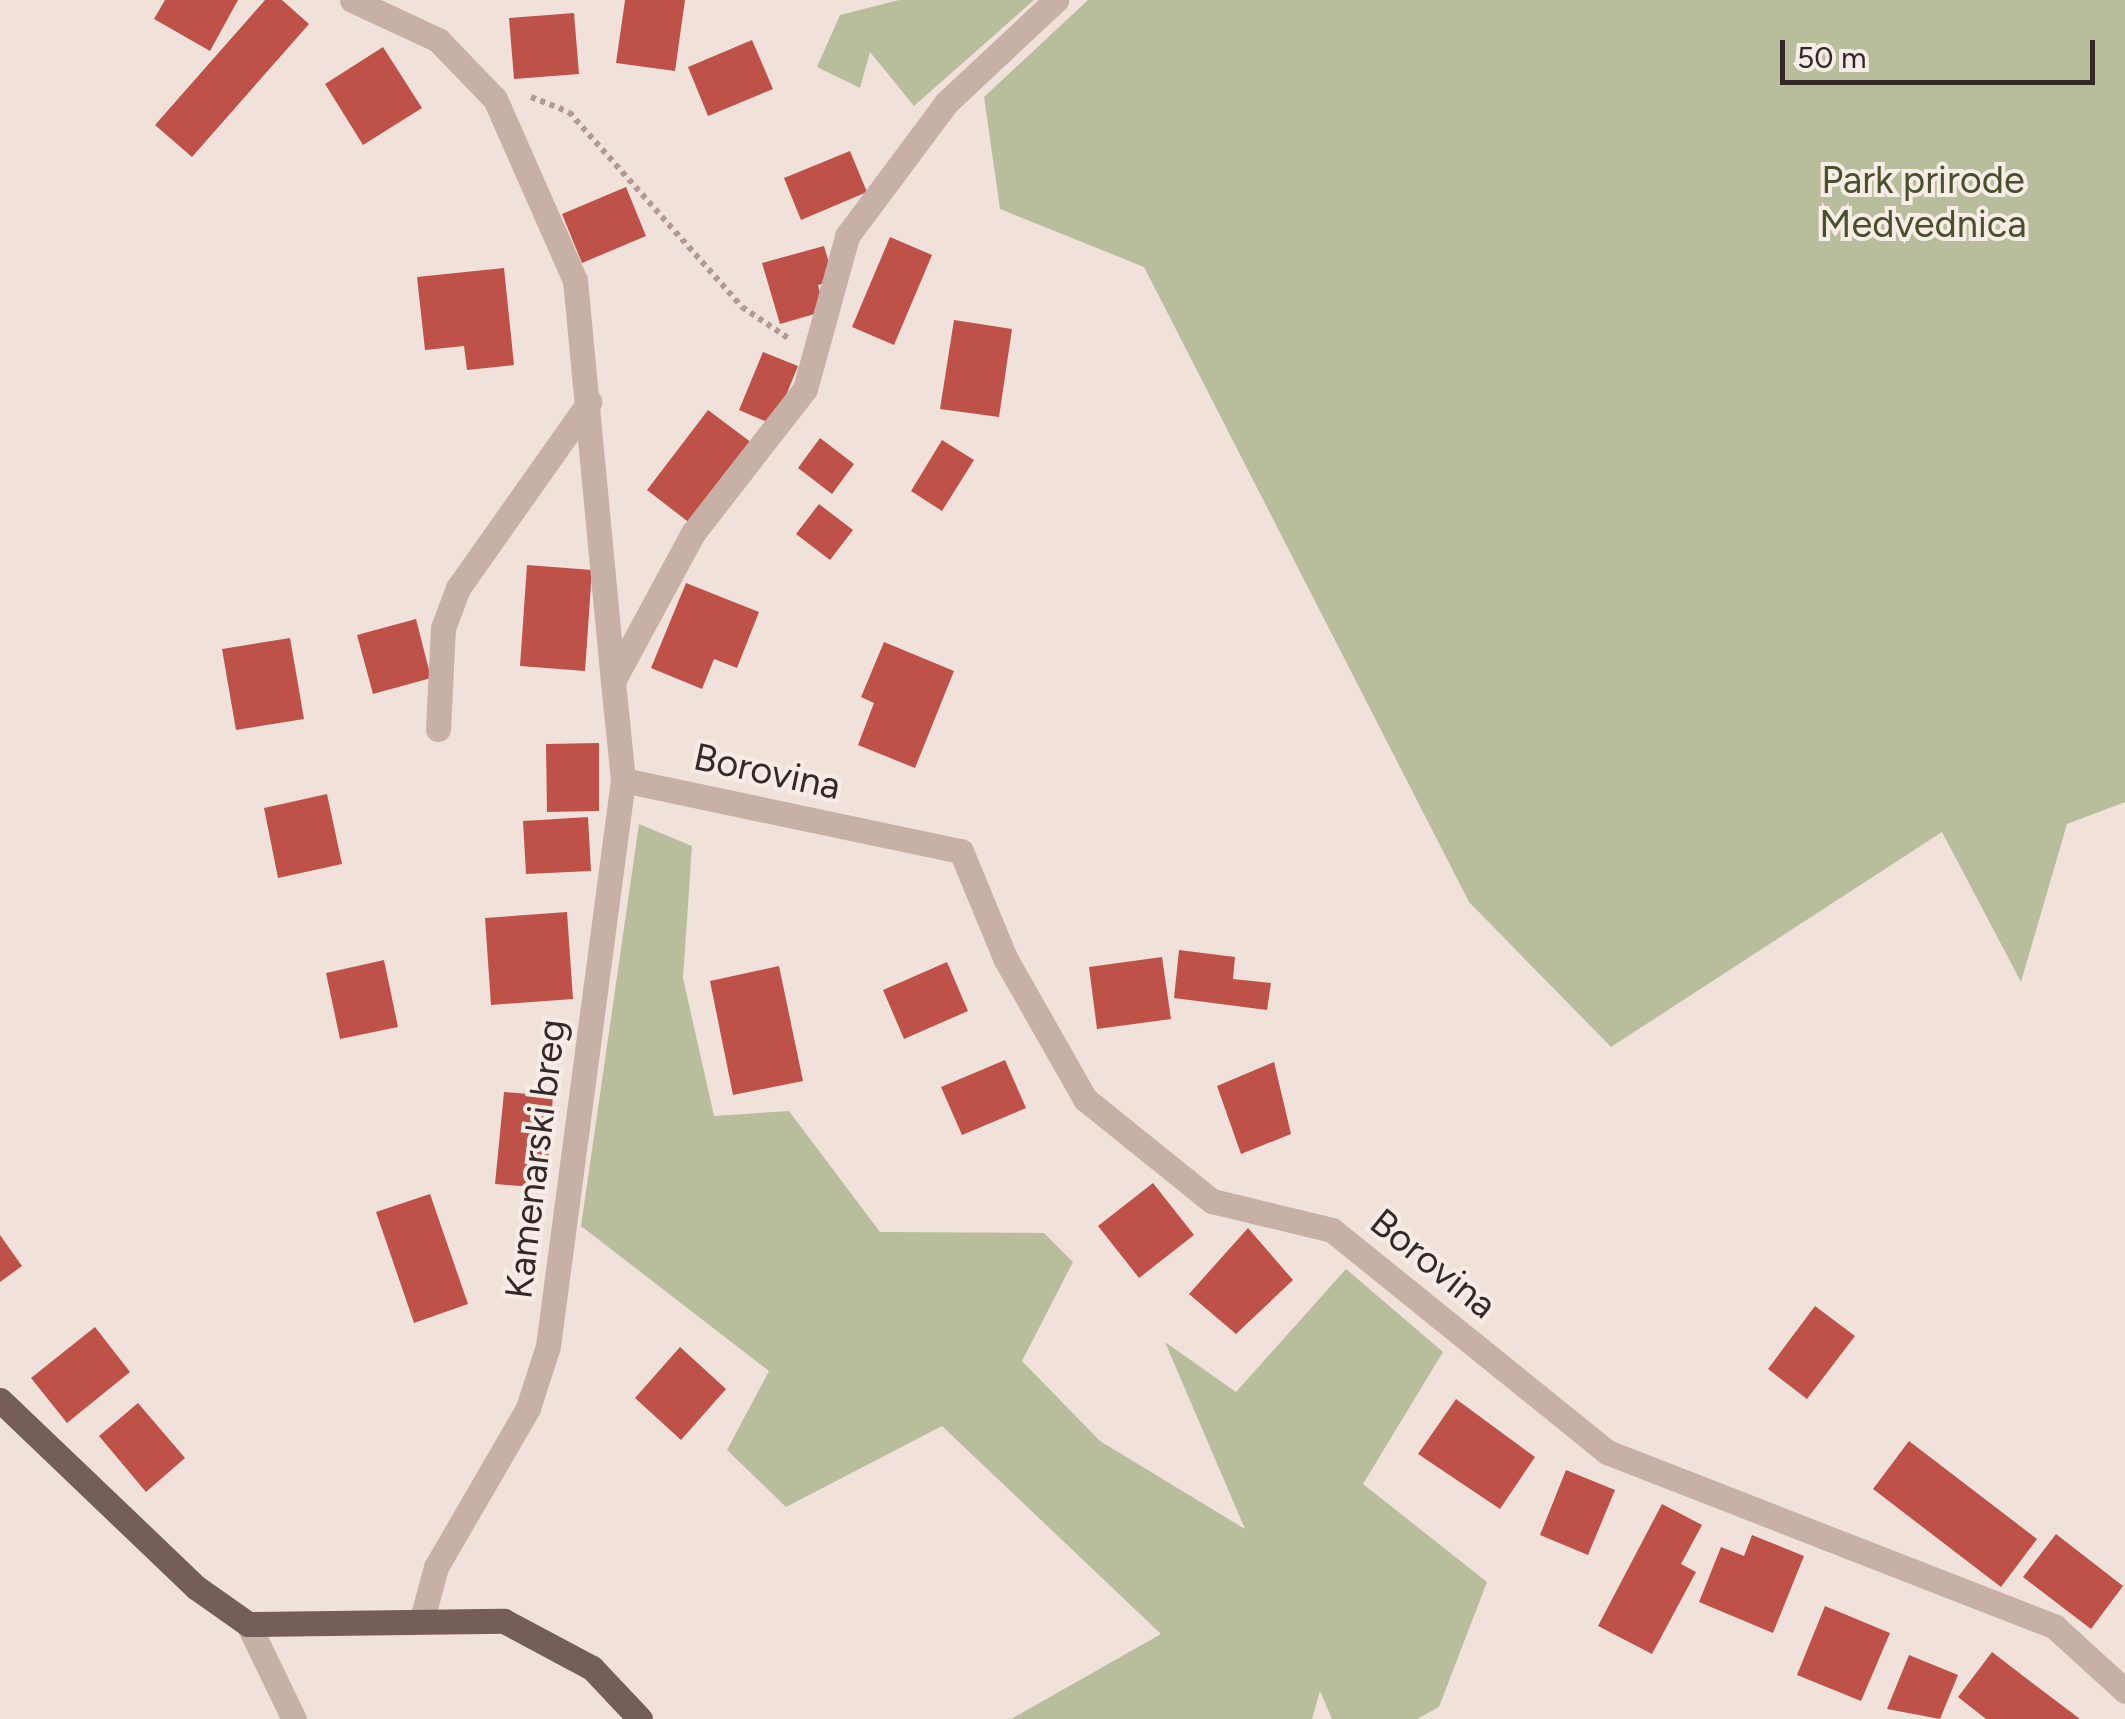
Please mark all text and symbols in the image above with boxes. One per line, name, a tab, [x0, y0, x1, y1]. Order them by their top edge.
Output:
scale bar	[1785, 20, 2100, 82]
text: 50 m	[1797, 39, 1866, 76]
park label: Park prirode Medvednica	[1819, 158, 2027, 248]
street label: Borovina	[689, 734, 845, 810]
street label: Kamenarski breg	[496, 1017, 576, 1301]
street label: Borovina	[1361, 1199, 1505, 1329]

